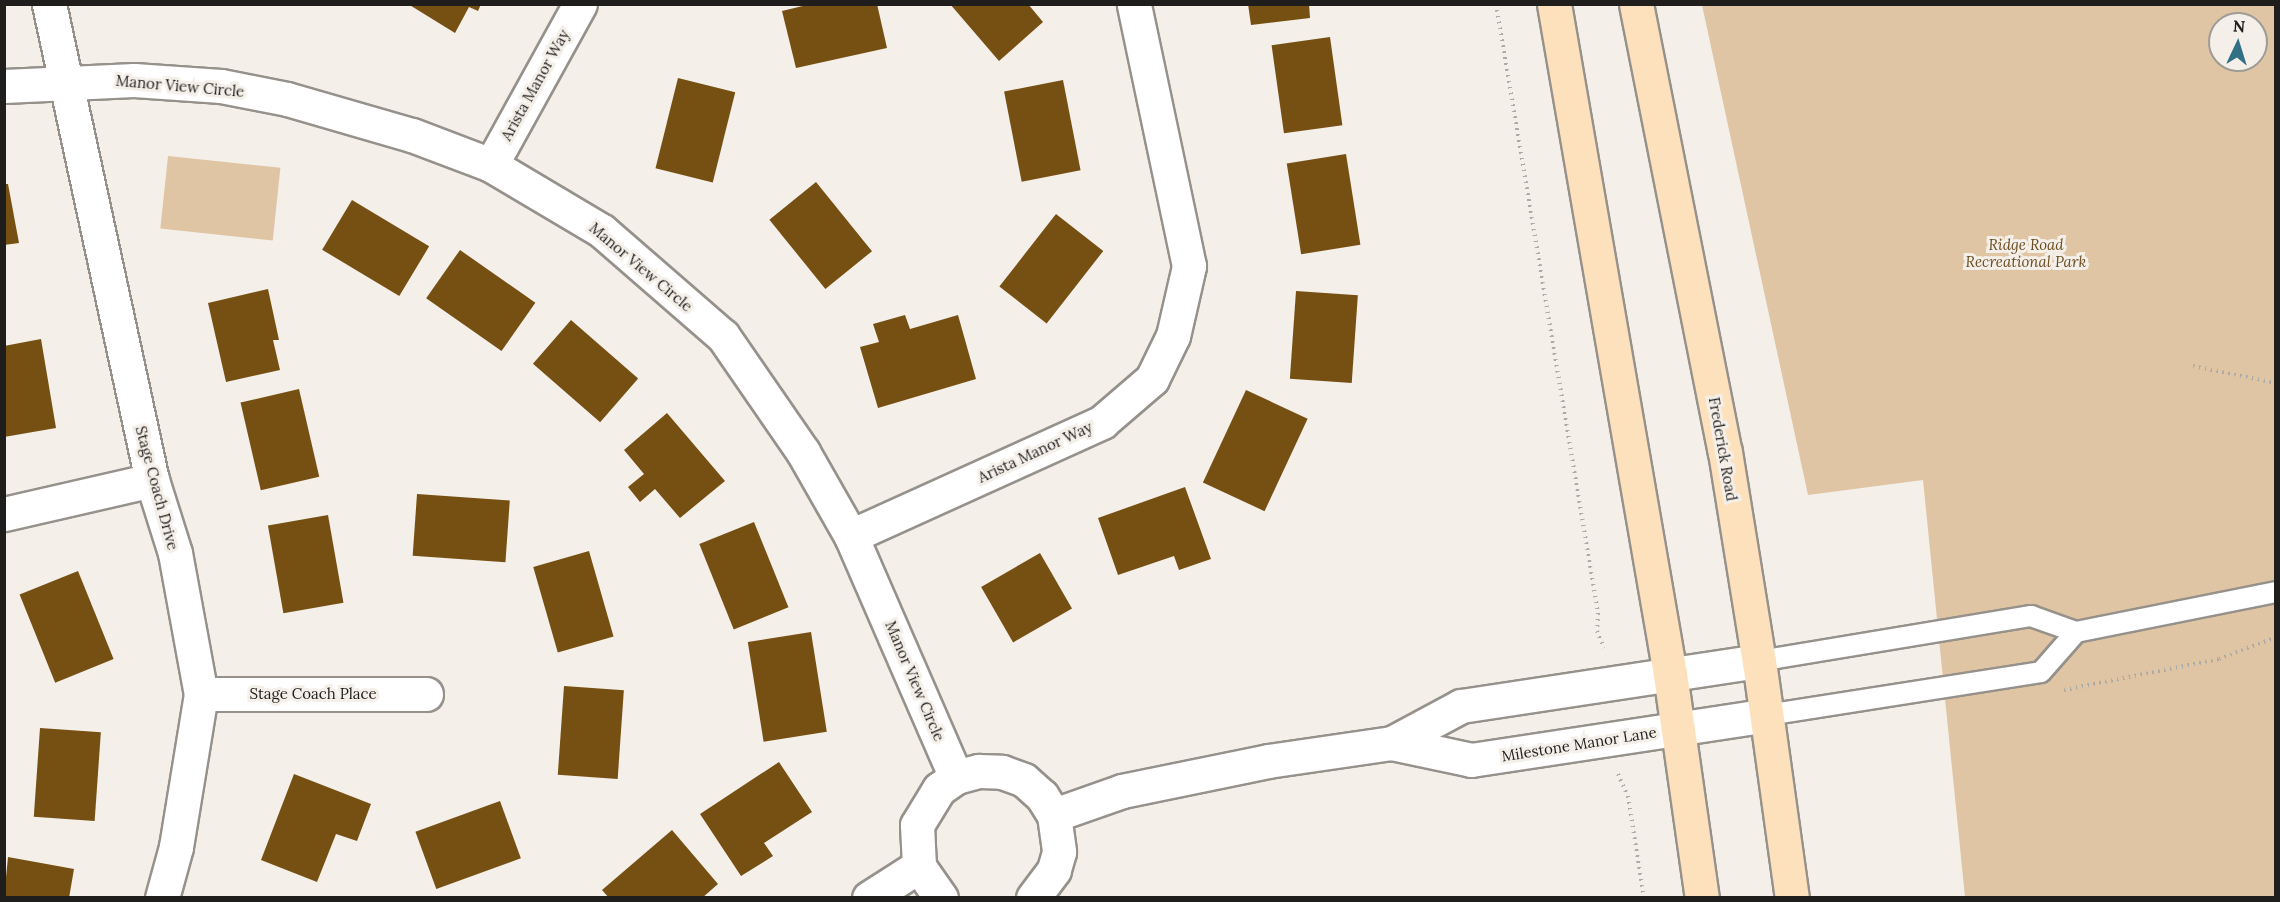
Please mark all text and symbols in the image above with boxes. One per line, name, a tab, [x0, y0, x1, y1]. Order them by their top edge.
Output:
north arrow	[2208, 12, 2268, 72]
text: N	[2232, 16, 2246, 36]
street label: Arista Manor Way	[497, 26, 573, 144]
street label: Manor View Circle	[115, 71, 245, 101]
street label: Manor View Circle	[586, 219, 696, 315]
park label: Ridge Road Recreational Park	[1966, 235, 2086, 270]
street label: Frederick Road	[1705, 396, 1741, 502]
street label: Arista Manor Way	[975, 418, 1095, 486]
street label: Stage Coach Drive	[132, 424, 182, 552]
street label: Manor View Circle	[882, 618, 948, 744]
street label: Stage Coach Place	[249, 685, 377, 703]
street label: Milestone Manor Lane	[1500, 723, 1658, 765]

